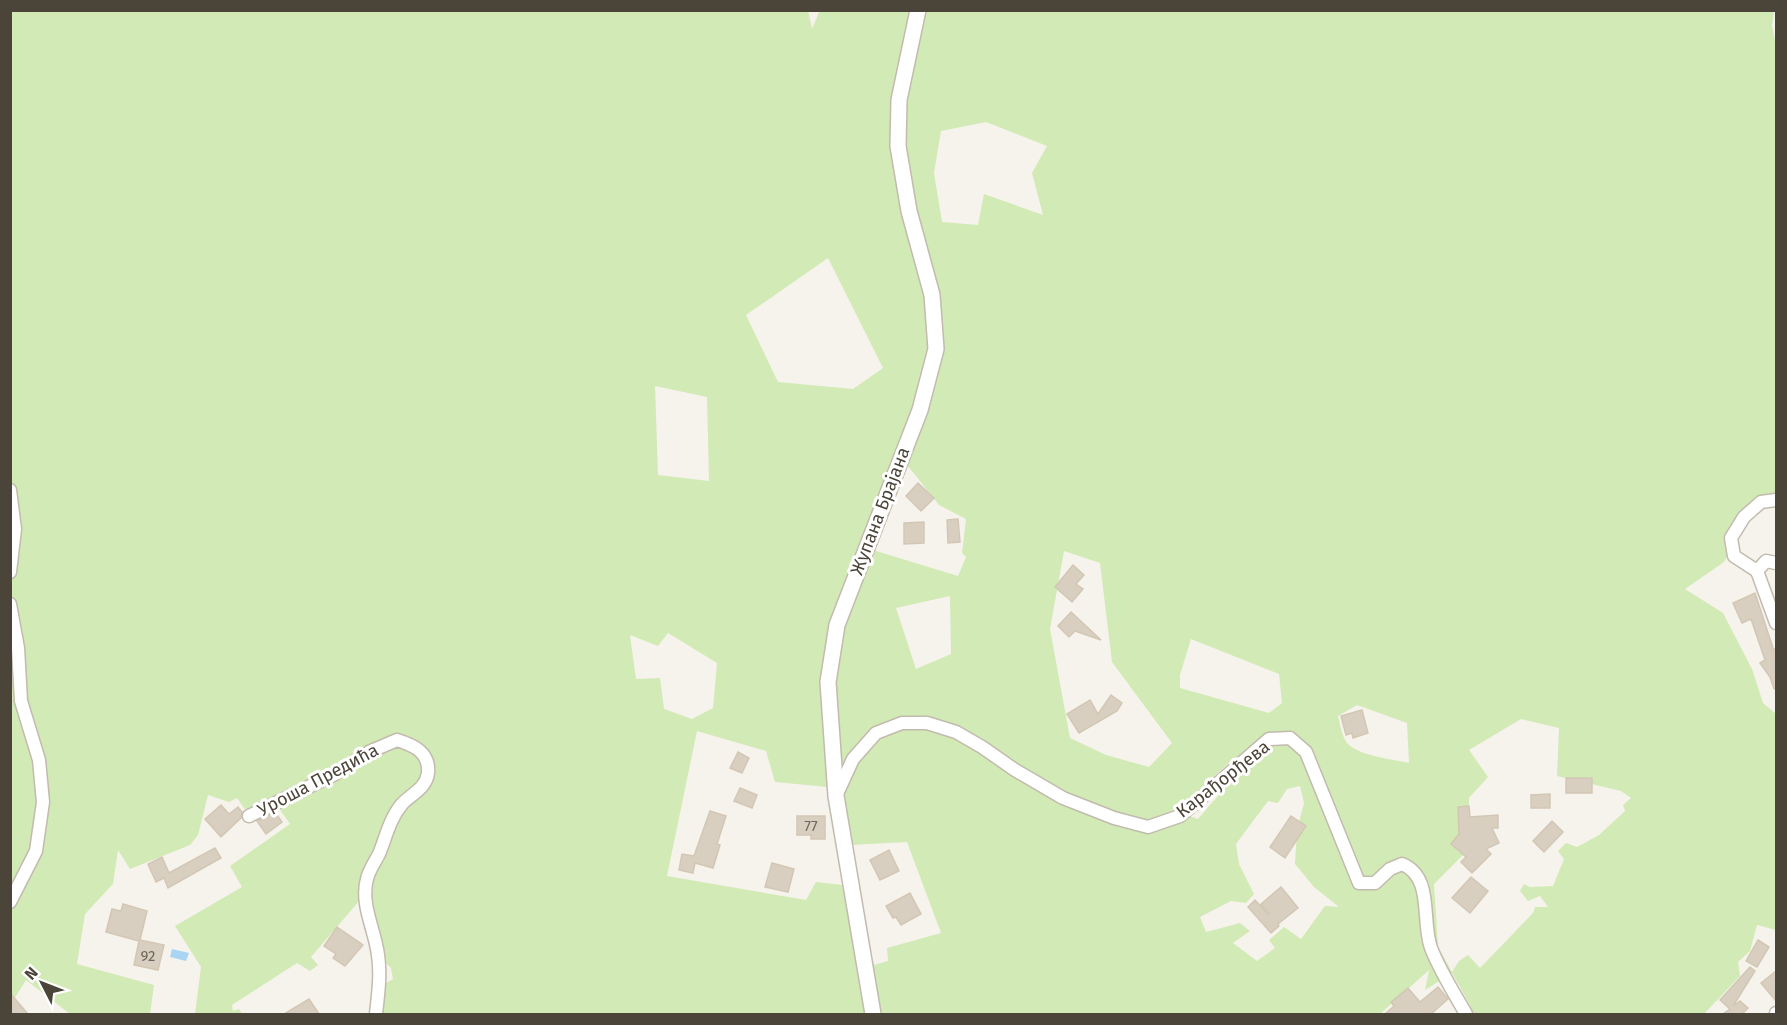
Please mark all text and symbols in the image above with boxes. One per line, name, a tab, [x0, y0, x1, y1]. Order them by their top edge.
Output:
street label: Жупана Брајана	[846, 444, 914, 578]
street label: Карађорђева	[1172, 736, 1274, 822]
street label: Уроша Предића	[254, 739, 382, 821]
house number: 77	[804, 817, 818, 835]
house number: 92	[141, 947, 155, 965]
north arrow	[12, 953, 72, 1013]
text: N	[21, 963, 42, 984]

